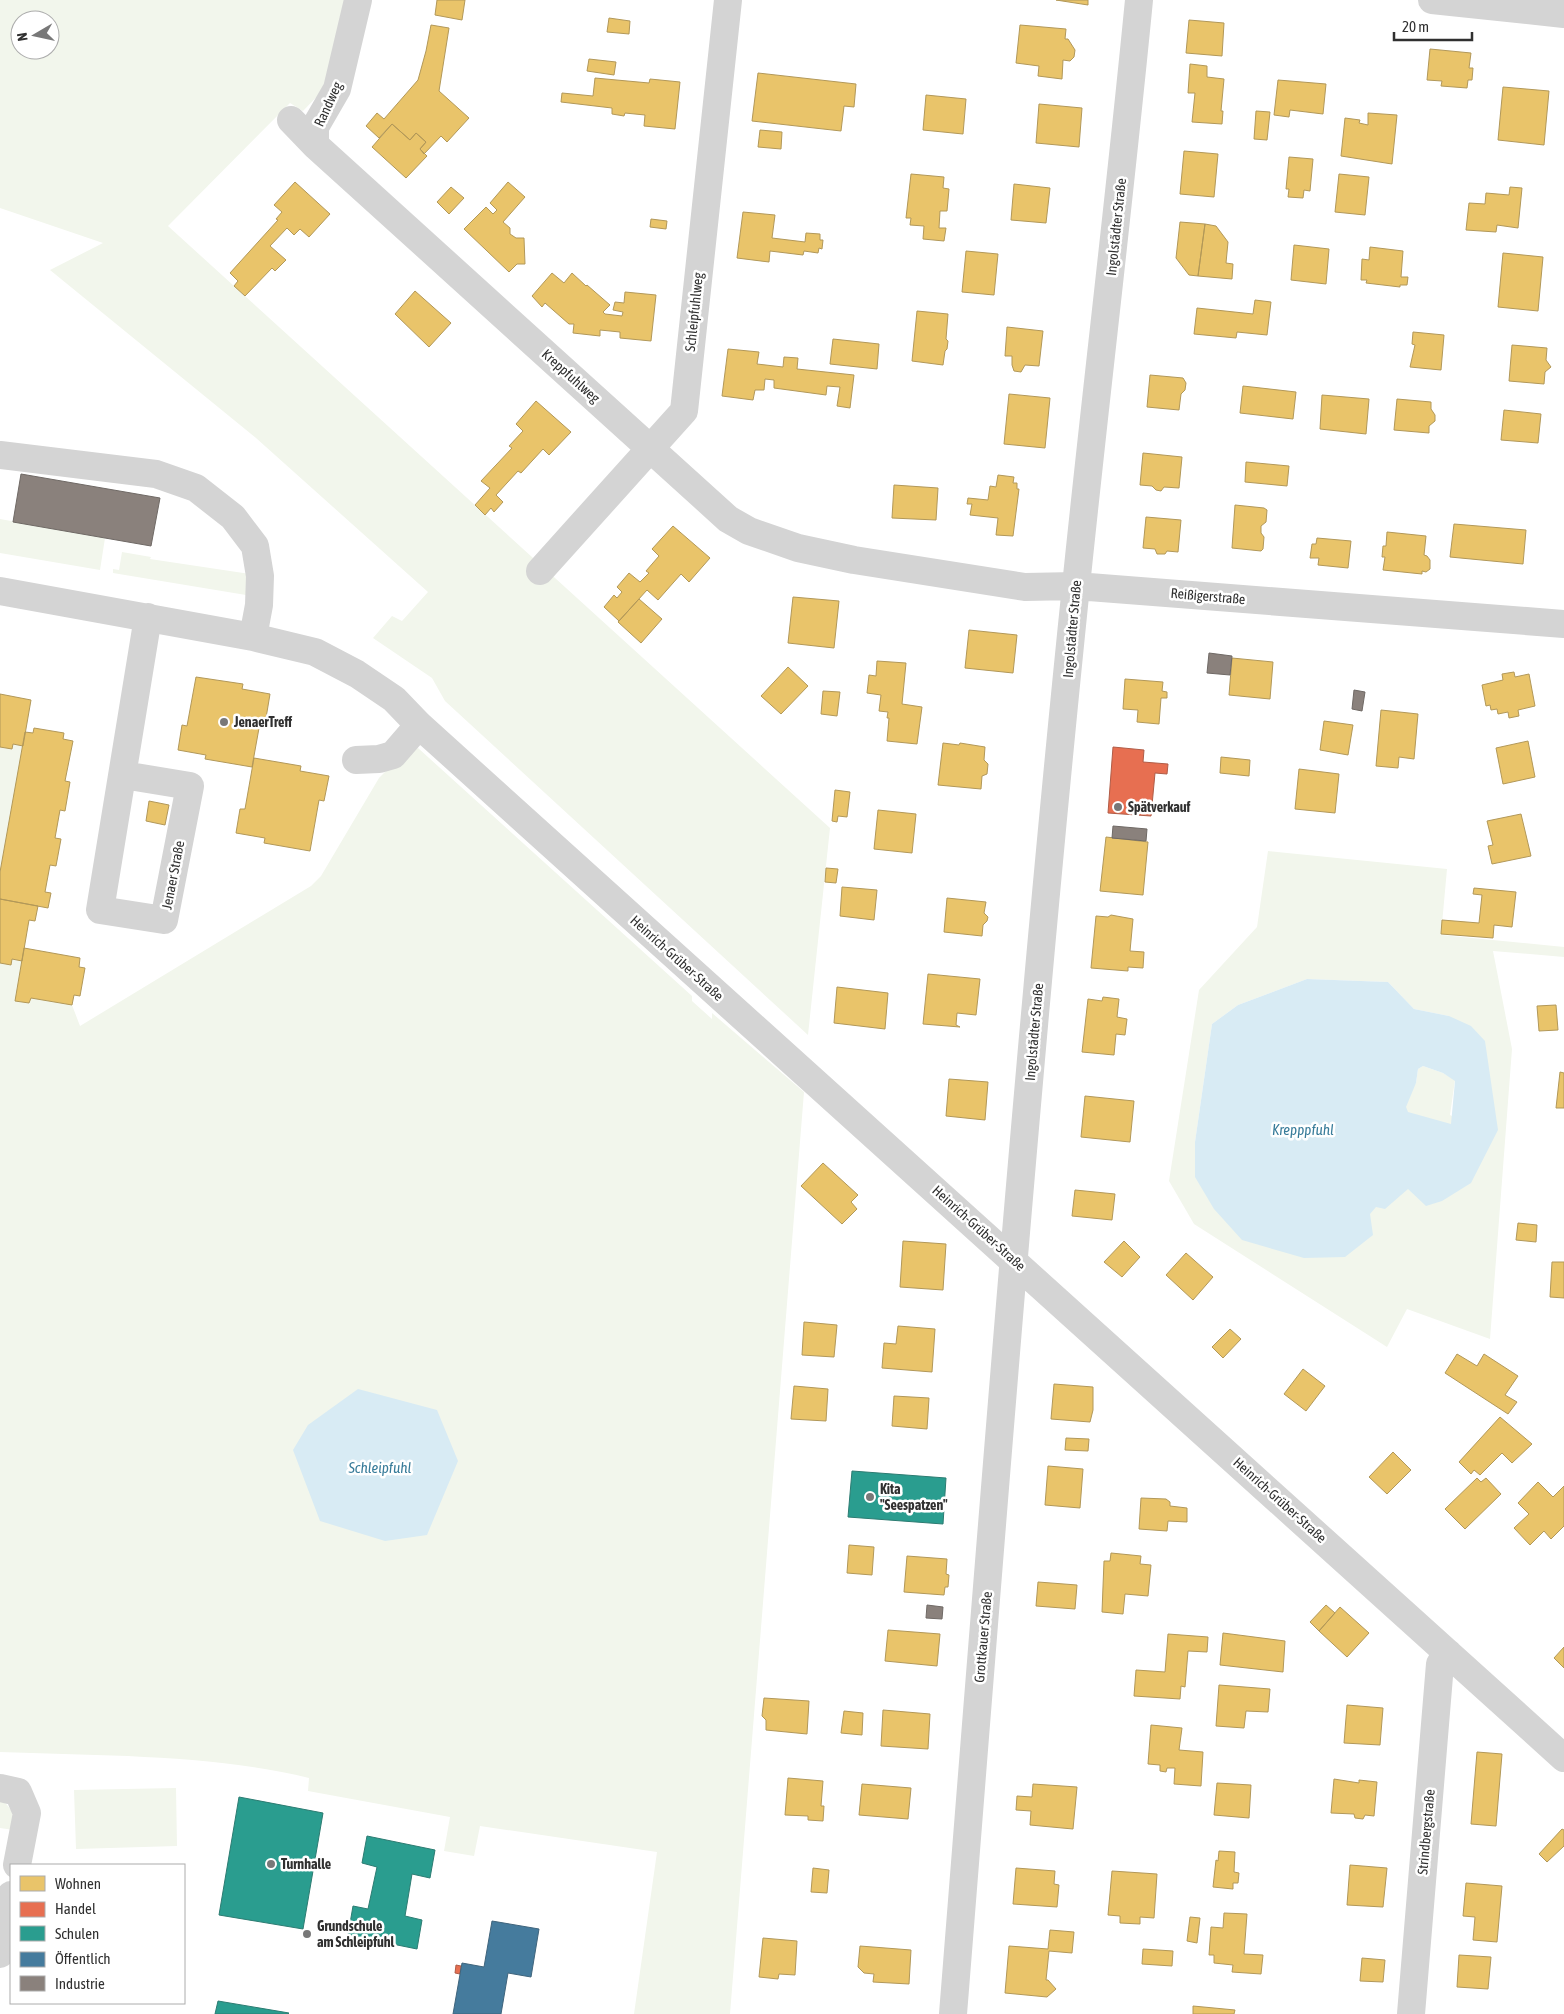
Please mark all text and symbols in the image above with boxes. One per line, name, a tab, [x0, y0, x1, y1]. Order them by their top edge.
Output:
north arrow	[10, 10, 60, 60]
scale bar	[1394, 10, 1472, 42]
text: 20 m	[1402, 18, 1429, 35]
text: N	[14, 32, 31, 42]
street label: Randweg	[311, 79, 345, 129]
street label: Ingolstädter Straße	[1103, 177, 1129, 277]
street label: Schleipfuhlweg	[682, 272, 706, 352]
street label: Kreppfuhlweg	[539, 346, 603, 406]
street label: Ingolstädter Straße	[1060, 579, 1084, 679]
street label: Reißigerstraße	[1170, 585, 1246, 607]
place label: JenaerTreff	[233, 714, 292, 730]
marker: JenaerTreff	[218, 716, 230, 728]
place label: Spätverkauf	[1128, 799, 1191, 815]
marker: Spätverkauf	[1112, 801, 1124, 813]
street label: Jenaer Straße	[158, 839, 188, 911]
street label: Heinrich-Grüber-Straße	[627, 912, 727, 1004]
street label: Ingolstädter Straße	[1022, 982, 1046, 1082]
water label: Krepppfuhl	[1272, 1121, 1334, 1138]
street label: Heinrich-Grüber-Straße	[929, 1182, 1029, 1274]
street label: Heinrich-Grüber-Straße	[1230, 1454, 1330, 1546]
water label: Schleipfuhl	[348, 1459, 411, 1476]
place label: Kita "Seespatzen"	[880, 1481, 948, 1513]
marker: Kita "Seespatzen"	[864, 1491, 876, 1503]
street label: Grottkauer Straße	[971, 1591, 995, 1683]
street label: Strindbergstraße	[1414, 1789, 1438, 1875]
place label: Turnhalle	[281, 1856, 331, 1872]
marker: Turnhalle	[265, 1858, 277, 1870]
legend	[10, 1864, 185, 2004]
text: Wohnen	[55, 1875, 101, 1892]
text: Handel	[55, 1900, 96, 1917]
place label: Grundschule am Schleipfuhl	[317, 1918, 395, 1950]
text: Schulen	[55, 1925, 99, 1942]
marker: Grundschule am Schleipfuhl	[301, 1928, 313, 1940]
text: Öffentlich	[55, 1950, 111, 1967]
text: Industrie	[55, 1975, 105, 1992]

